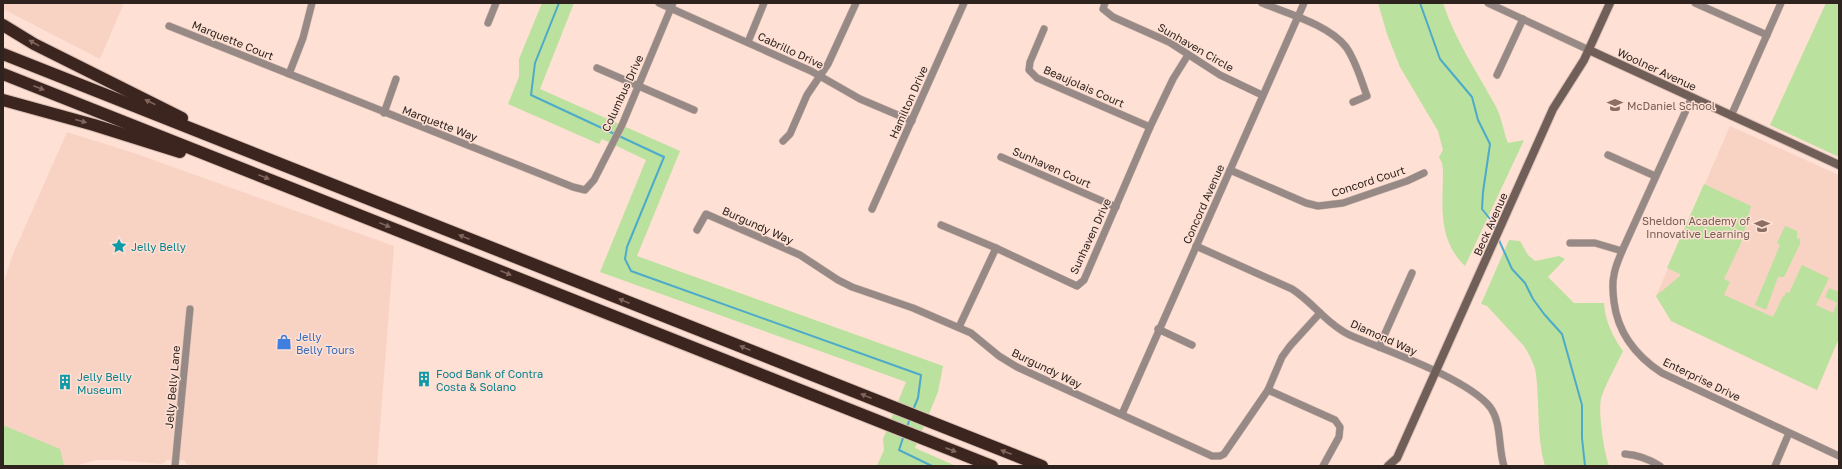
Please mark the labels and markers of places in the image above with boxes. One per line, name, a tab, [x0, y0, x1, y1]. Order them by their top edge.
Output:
school or university icon: McDaniel School	[1606, 96, 1624, 114]
place label: McDaniel School	[1627, 99, 1716, 112]
place label: Sheldon Academy of Innovative Learning	[1642, 214, 1750, 240]
school or university icon: Sheldon Academy of Innovative Learning	[1753, 217, 1771, 235]
place icon: Jelly Belly	[110, 237, 128, 255]
place label: Jelly Belly	[131, 240, 186, 253]
place label: Jelly Belly Tours	[296, 330, 355, 356]
shop icon: Jelly Belly Tours	[275, 333, 293, 351]
place label: Food Bank of Contra Costa & Solano	[436, 367, 543, 393]
place label: Jelly Belly Museum	[77, 370, 132, 396]
building icon: Food Bank of Contra Costa & Solano	[415, 370, 433, 388]
building icon: Jelly Belly Museum	[56, 373, 74, 391]

